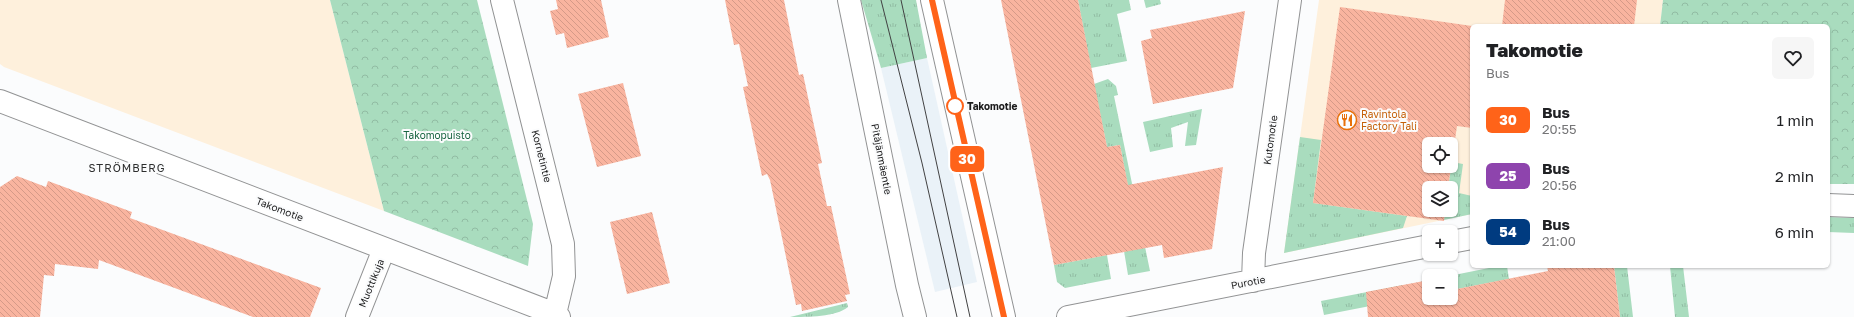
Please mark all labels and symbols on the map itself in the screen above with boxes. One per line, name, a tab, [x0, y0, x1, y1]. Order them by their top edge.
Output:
marker: Takomotie	[946, 97, 964, 115]
place label: Takomotie	[967, 100, 1018, 112]
place label: Ravintola Factory Tali	[1361, 108, 1417, 132]
restaurant icon: Ravintola Factory Tali	[1336, 109, 1358, 131]
street label: Kutomotie	[1261, 114, 1279, 166]
street label: Pitäjänmäentie	[869, 122, 895, 196]
street label: Kornetintie	[530, 128, 554, 184]
park label: Takomopuisto	[403, 129, 471, 141]
line badge: 30	[949, 146, 985, 172]
district label: STRÖMBERG	[88, 161, 166, 174]
street label: Takomotie	[255, 194, 306, 224]
street label: Muottikuja	[356, 257, 386, 309]
street label: Purotie	[1230, 273, 1266, 291]

